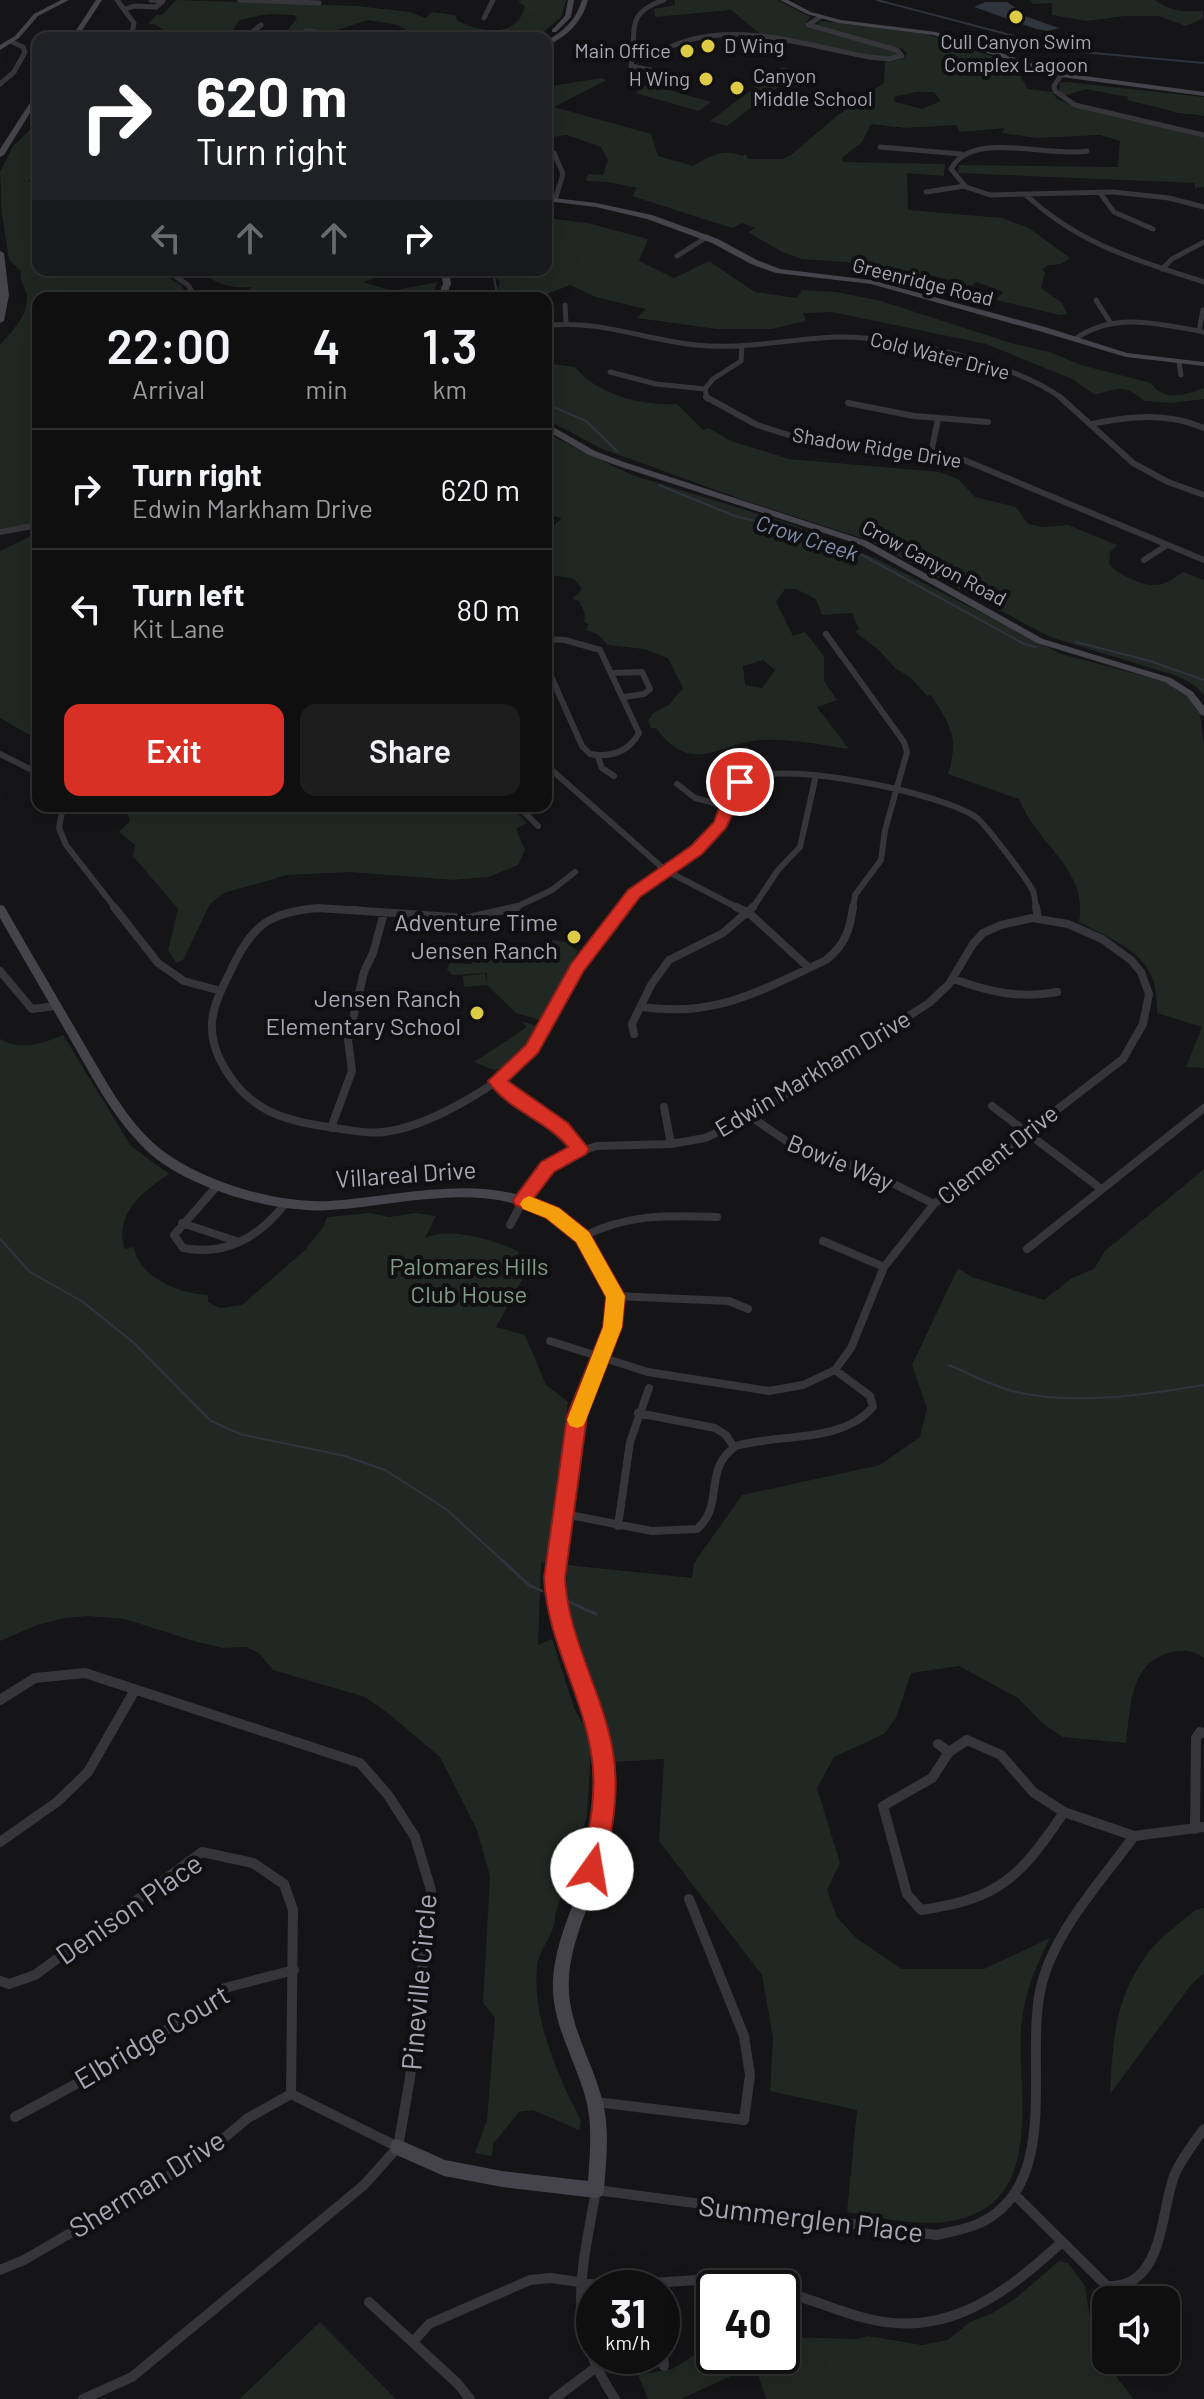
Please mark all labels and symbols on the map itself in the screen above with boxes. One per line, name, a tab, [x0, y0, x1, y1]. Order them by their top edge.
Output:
marker: Cull Canyon Swim Complex Lagoon	[1007, 8, 1025, 26]
place label: Cull Canyon Swim Complex Lagoon	[940, 29, 1092, 76]
place label: D Wing	[724, 33, 785, 57]
marker: D Wing	[699, 37, 717, 55]
place label: Main Office	[574, 38, 671, 62]
marker: Main Office	[678, 42, 696, 60]
place label: Canyon Middle School	[753, 63, 873, 110]
place label: H Wing	[629, 66, 690, 90]
marker: H Wing	[697, 70, 715, 88]
marker: Canyon Middle School	[728, 79, 746, 97]
street label: Greenridge Road	[850, 252, 996, 310]
street label: Cold Water Drive	[868, 326, 1012, 384]
street label: Shadow Ridge Drive	[791, 422, 963, 472]
water label: Crow Creek	[753, 508, 862, 566]
street label: Crow Canyon Road	[858, 514, 1011, 610]
pin	[706, 748, 774, 816]
place label: Adventure Time Jensen Ranch	[394, 907, 558, 964]
marker: Adventure Time Jensen Ranch	[565, 928, 583, 946]
place label: Jensen Ranch Elementary School	[266, 983, 461, 1040]
street label: Edwin Markham Drive	[709, 1003, 915, 1142]
marker: Jensen Ranch Elementary School	[468, 1004, 486, 1022]
street label: Clement Drive	[931, 1098, 1063, 1210]
street label: Bowie Way	[783, 1127, 898, 1196]
street label: Villareal Drive	[335, 1154, 477, 1193]
park label: Palomares Hills Club House	[389, 1251, 549, 1308]
position arrow	[550, 1827, 634, 1911]
street label: Denison Place	[49, 1845, 208, 1971]
street label: Pineville Circle	[393, 1892, 443, 2072]
street label: Elbridge Court	[68, 1977, 235, 2096]
street label: Sherman Drive	[62, 2122, 230, 2244]
street label: Summerglen Place	[697, 2187, 925, 2249]
speed limit sign: 40	[696, 2270, 800, 2374]

